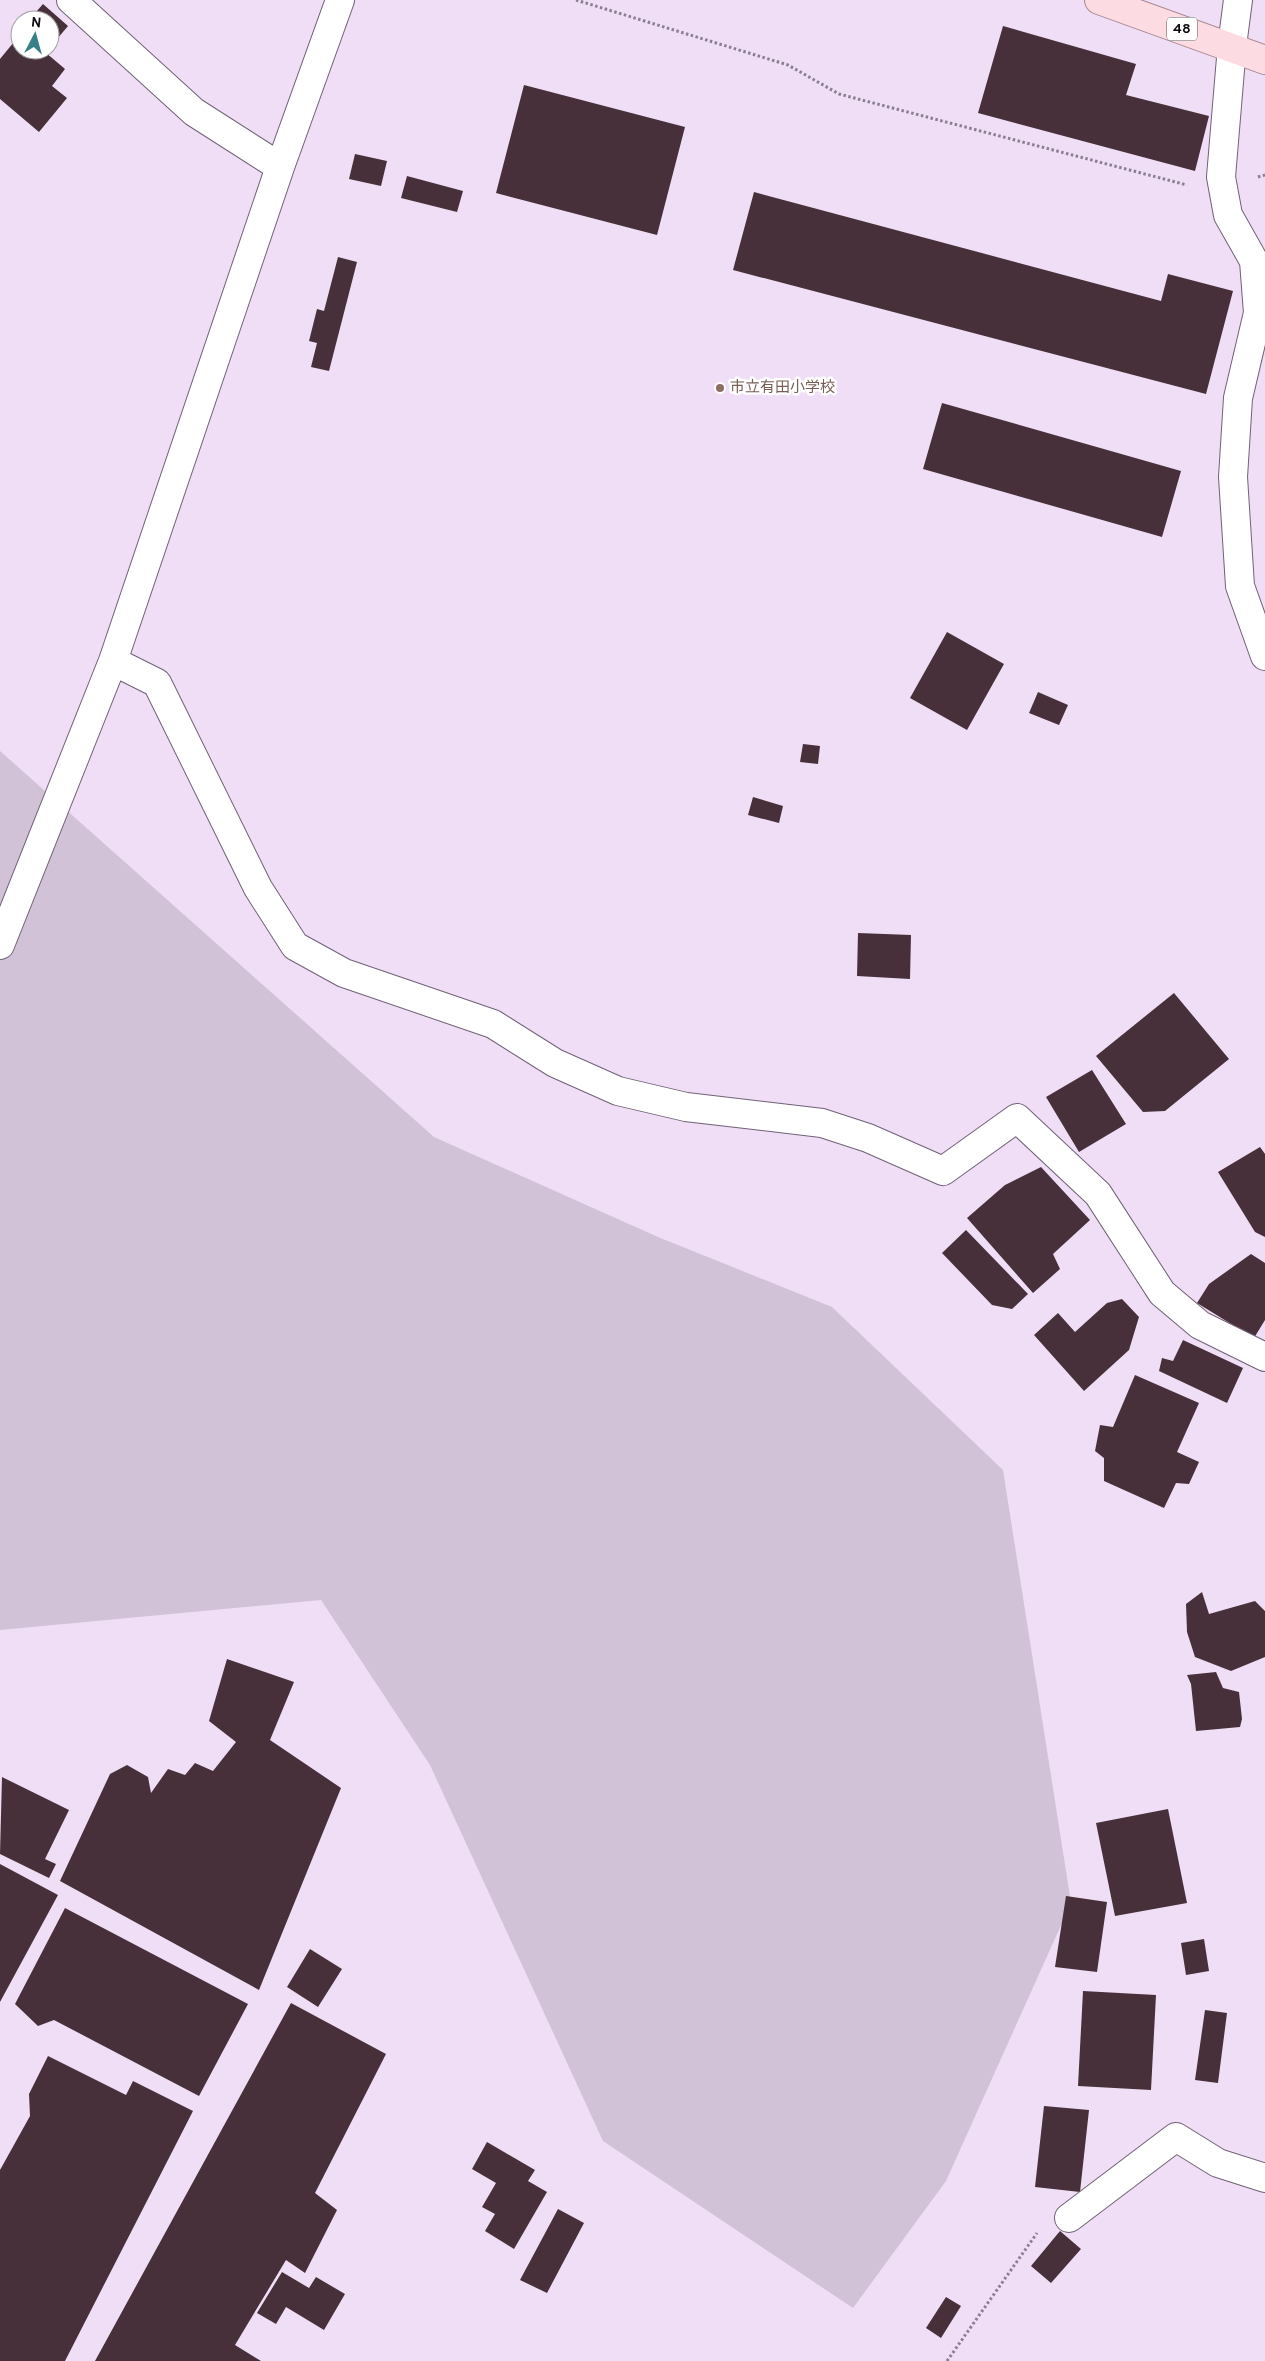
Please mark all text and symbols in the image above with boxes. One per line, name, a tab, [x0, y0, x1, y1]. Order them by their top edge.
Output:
north arrow	[10, 10, 60, 60]
text: N	[30, 15, 42, 33]
road number: 48	[1167, 18, 1197, 40]
place label: 市立有田小学校	[730, 379, 835, 398]
marker: 市立有田小学校	[714, 382, 726, 394]

